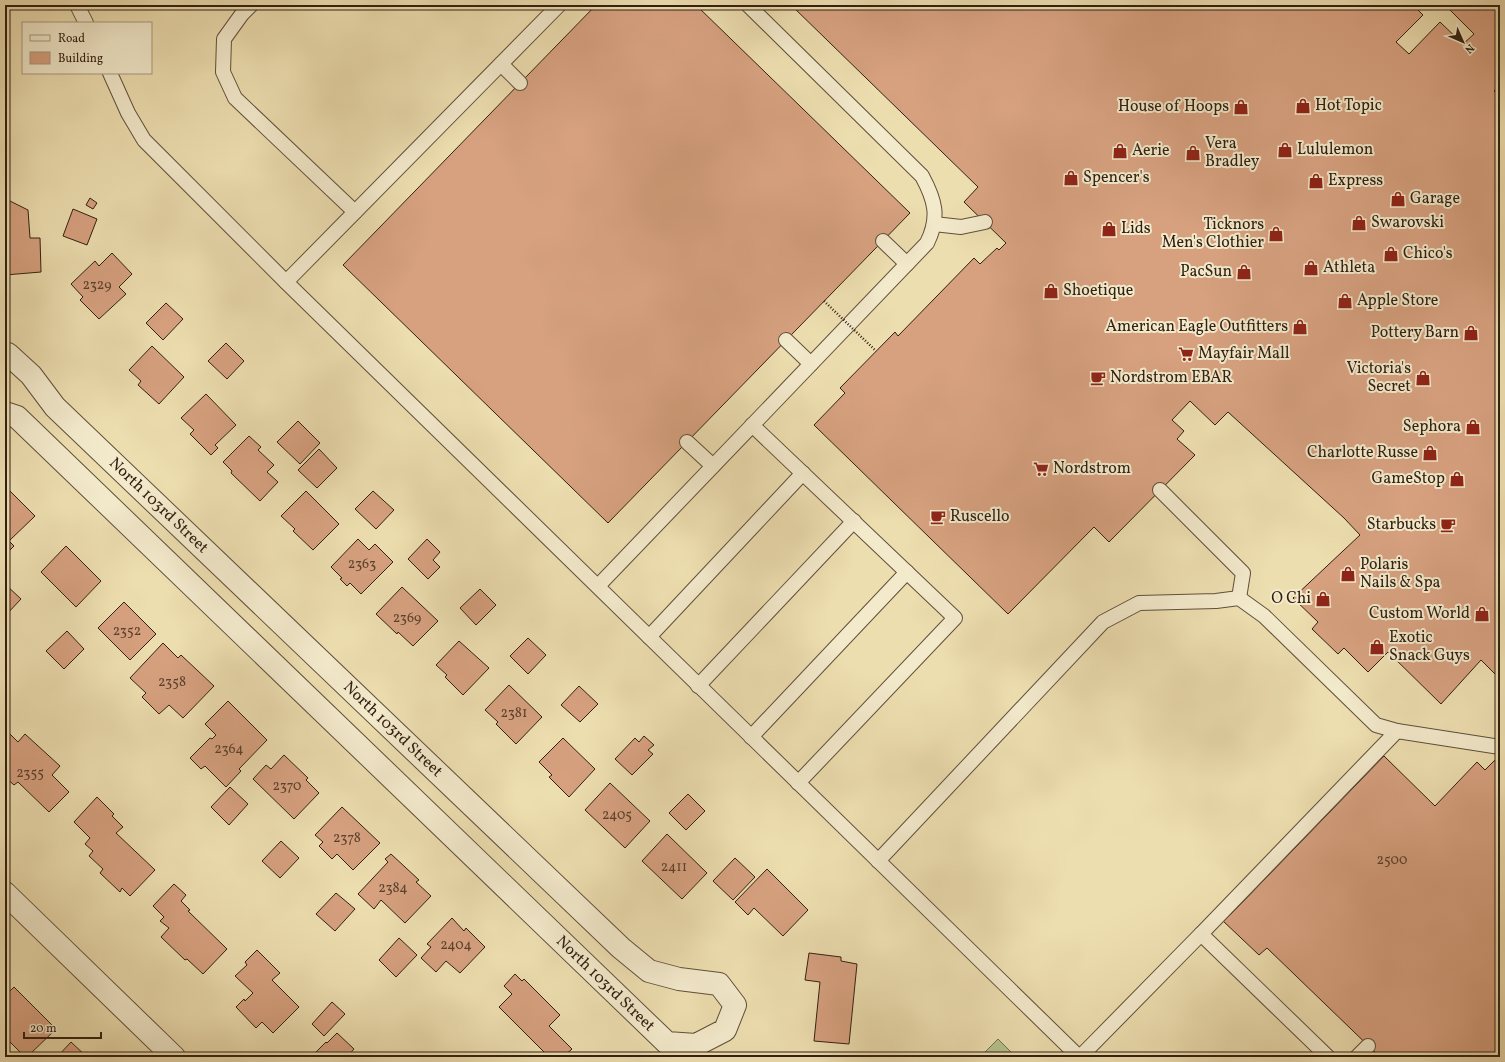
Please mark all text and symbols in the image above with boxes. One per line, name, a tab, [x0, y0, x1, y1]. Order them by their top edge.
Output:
legend	[22, 22, 152, 74]
north arrow	[1443, 22, 1483, 62]
text: Road	[58, 31, 85, 47]
text: N	[1461, 40, 1477, 56]
text: Building	[58, 51, 103, 67]
place label: Hot Topic	[1315, 95, 1382, 117]
place label: House of Hoops	[1118, 96, 1229, 118]
shop icon: Hot Topic	[1294, 97, 1312, 115]
shop icon: House of Hoops	[1232, 98, 1250, 116]
place label: Vera Bradley	[1205, 133, 1260, 173]
place label: Lululemon	[1297, 139, 1373, 161]
place label: Aerie	[1132, 140, 1170, 162]
shop icon: Lululemon	[1276, 141, 1294, 159]
shop icon: Aerie	[1111, 142, 1129, 160]
shop icon: Vera Bradley	[1184, 144, 1202, 162]
place label: Spencer's	[1083, 167, 1150, 189]
shop icon: Spencer's	[1062, 169, 1080, 187]
place label: Express	[1328, 170, 1383, 192]
shop icon: Express	[1307, 172, 1325, 190]
place label: Garage	[1410, 188, 1460, 210]
shop icon: Garage	[1389, 190, 1407, 208]
place label: Swarovski	[1371, 212, 1444, 234]
place label: Ticknors Men's Clothier	[1162, 214, 1264, 254]
shop icon: Swarovski	[1350, 214, 1368, 232]
place label: Lids	[1121, 218, 1151, 240]
shop icon: Lids	[1100, 220, 1118, 238]
shop icon: Ticknors Men's Clothier	[1267, 225, 1285, 243]
place label: Chico's	[1403, 243, 1453, 265]
shop icon: Chico's	[1382, 245, 1400, 263]
place label: Athleta	[1323, 257, 1375, 279]
shop icon: Athleta	[1302, 259, 1320, 277]
place label: PacSun	[1180, 261, 1232, 283]
shop icon: PacSun	[1235, 263, 1253, 281]
house number: 2329	[83, 276, 111, 295]
place label: Shoetique	[1063, 280, 1133, 302]
shop icon: Shoetique	[1042, 282, 1060, 300]
place label: Apple Store	[1357, 290, 1438, 312]
shop icon: Apple Store	[1336, 292, 1354, 310]
place label: American Eagle Outfitters	[1106, 316, 1288, 338]
shop icon: American Eagle Outfitters	[1291, 318, 1309, 336]
place label: Pottery Barn	[1371, 322, 1459, 344]
shop icon: Pottery Barn	[1462, 324, 1480, 342]
place label: Mayfair Mall	[1198, 343, 1290, 365]
supermarket icon: Mayfair Mall	[1177, 345, 1195, 363]
place label: Victoria's Secret	[1347, 358, 1411, 398]
place label: Nordstrom EBAR	[1110, 367, 1233, 389]
cafe icon: Nordstrom EBAR	[1089, 369, 1107, 387]
shop icon: Victoria's Secret	[1414, 369, 1432, 387]
place label: Sephora	[1403, 416, 1461, 438]
shop icon: Sephora	[1464, 418, 1482, 436]
place label: Charlotte Russe	[1307, 442, 1418, 464]
shop icon: Charlotte Russe	[1421, 444, 1439, 462]
street label: North 103rd Street	[104, 453, 213, 559]
place label: Nordstrom	[1053, 458, 1131, 480]
supermarket icon: Nordstrom	[1032, 460, 1050, 478]
place label: GameStop	[1372, 468, 1445, 490]
shop icon: GameStop	[1448, 470, 1466, 488]
place label: Ruscello	[950, 506, 1010, 528]
cafe icon: Ruscello	[929, 508, 947, 526]
place label: Starbucks	[1367, 514, 1436, 536]
cafe icon: Starbucks	[1439, 516, 1457, 534]
place label: Polaris Nails & Spa	[1360, 554, 1441, 594]
house number: 2363	[348, 555, 376, 574]
shop icon: Polaris Nails & Spa	[1339, 565, 1357, 583]
place label: O Chi	[1271, 588, 1311, 610]
shop icon: O Chi	[1314, 590, 1332, 608]
place label: Custom World	[1369, 603, 1470, 625]
shop icon: Custom World	[1473, 605, 1491, 623]
house number: 2369	[393, 609, 421, 628]
house number: 2352	[113, 622, 141, 641]
place label: Exotic Snack Guys	[1389, 627, 1470, 667]
shop icon: Exotic Snack Guys	[1368, 638, 1386, 656]
house number: 2358	[158, 673, 186, 692]
street label: North 103rd Street	[338, 677, 447, 783]
house number: 2381	[501, 704, 527, 723]
house number: 2364	[214, 740, 244, 759]
house number: 2355	[16, 764, 44, 783]
house number: 2370	[273, 777, 301, 796]
house number: 2405	[602, 806, 632, 825]
house number: 2378	[333, 829, 361, 848]
house number: 2500	[1376, 851, 1408, 870]
house number: 2411	[661, 858, 687, 877]
house number: 2384	[378, 879, 408, 898]
street label: North 103rd Street	[551, 931, 660, 1037]
house number: 2404	[440, 936, 472, 955]
scale bar	[24, 1014, 101, 1040]
text: 20 m	[30, 1021, 57, 1037]

